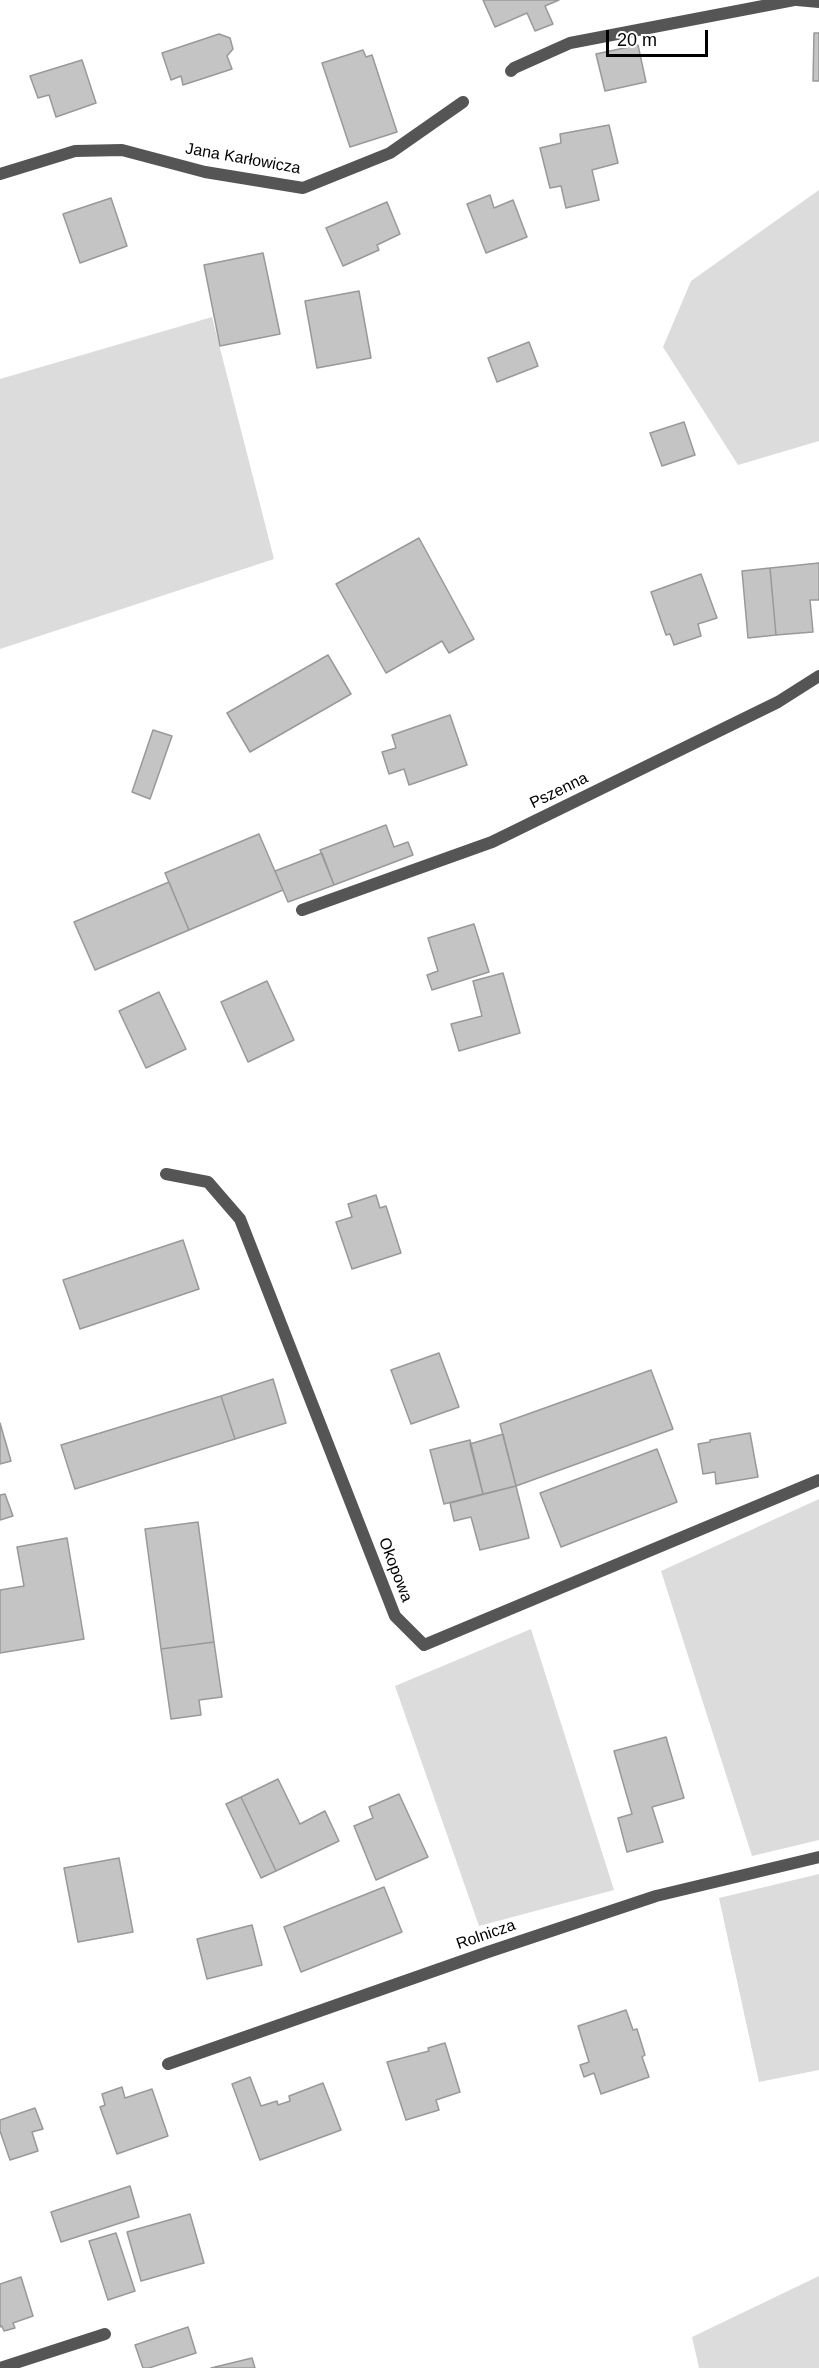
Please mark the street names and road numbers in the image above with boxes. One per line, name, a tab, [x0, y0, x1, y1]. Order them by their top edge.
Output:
street label: Jana Karłowicza	[184, 139, 302, 179]
street label: Pszenna	[527, 769, 591, 813]
street label: Okopowa	[374, 1535, 416, 1605]
street label: Rolnicza	[454, 1916, 518, 1954]

